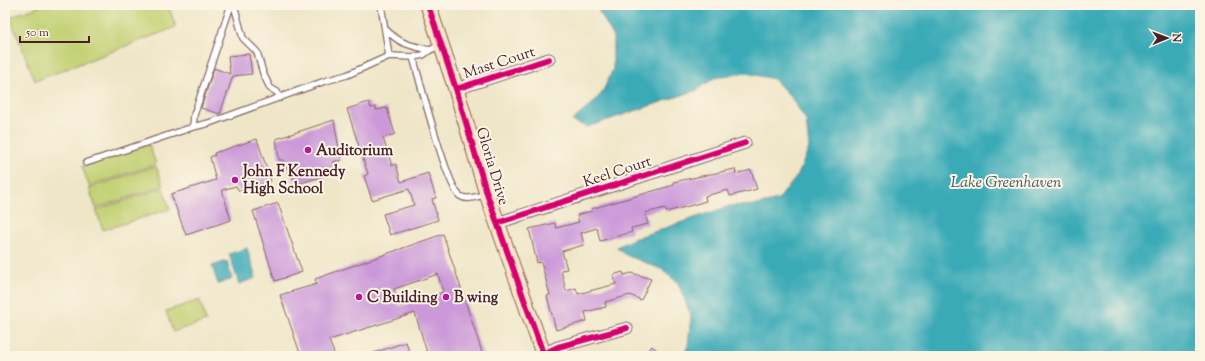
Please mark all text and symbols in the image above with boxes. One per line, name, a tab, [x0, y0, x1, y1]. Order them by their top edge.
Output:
scale bar	[20, 18, 89, 44]
north arrow	[1147, 18, 1187, 58]
text: 50 m	[25, 24, 49, 42]
text: N	[1168, 32, 1184, 43]
street label: Mast Court	[461, 42, 538, 85]
street label: Gloria Drive	[470, 125, 513, 208]
place label: Auditorium	[316, 141, 394, 162]
marker: Auditorium	[303, 145, 313, 155]
street label: Keel Court	[581, 152, 654, 193]
place label: John F Kennedy High School	[242, 162, 346, 200]
water label: Lake Greenhaven	[951, 172, 1062, 195]
marker: John F Kennedy High School	[230, 175, 240, 185]
place label: C Building	[367, 288, 438, 309]
place label: B wing	[454, 288, 499, 309]
marker: C Building	[354, 292, 364, 302]
marker: B wing	[441, 292, 451, 302]

